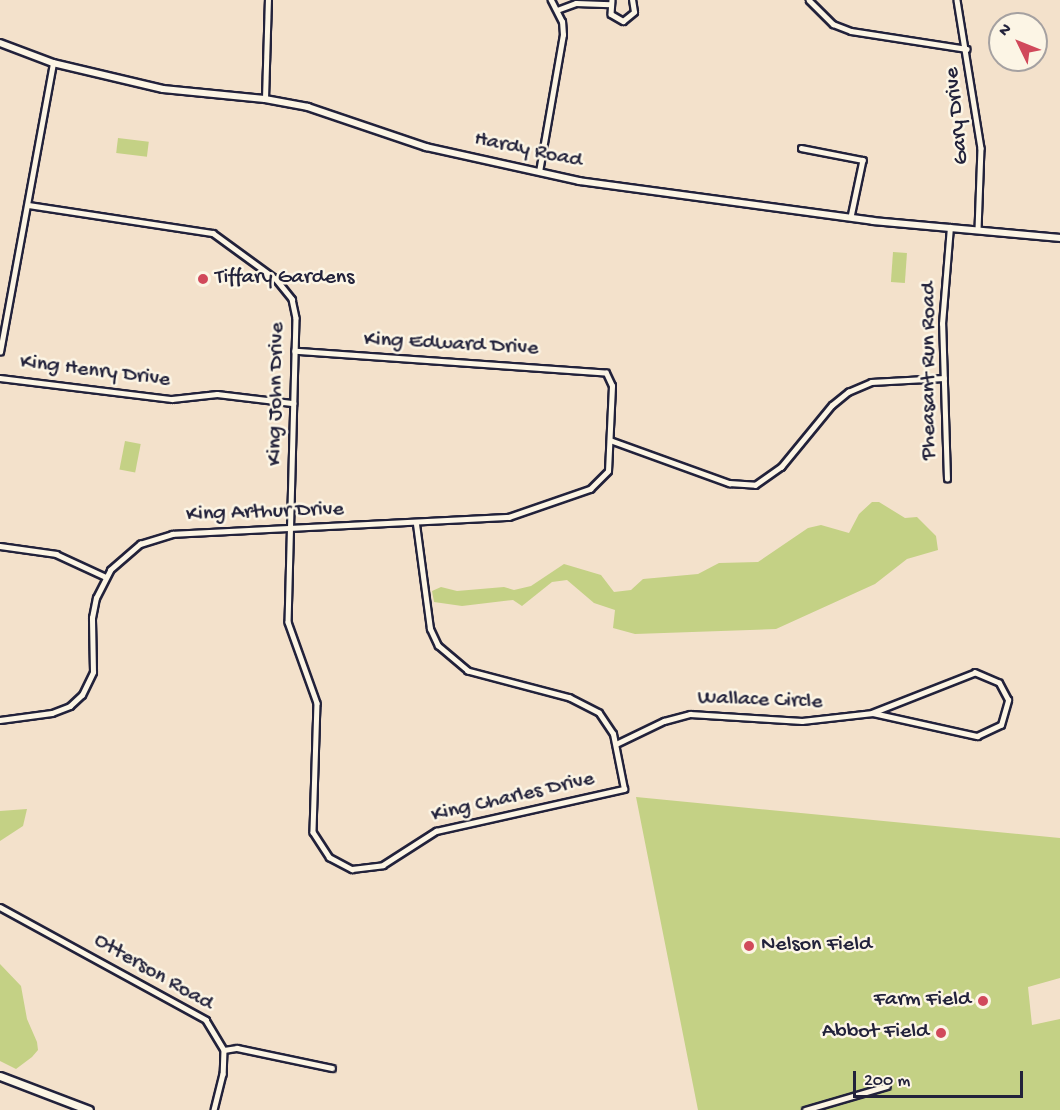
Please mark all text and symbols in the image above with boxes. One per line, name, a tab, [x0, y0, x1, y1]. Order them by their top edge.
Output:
north arrow	[988, 12, 1048, 72]
text: N	[995, 20, 1016, 41]
street label: Gary Drive	[940, 66, 976, 166]
street label: Hardy Road	[472, 127, 584, 175]
place label: Tiffary Gardens	[215, 266, 354, 292]
marker: Tiffary Gardens	[196, 272, 210, 286]
street label: Pheasant Run Road	[917, 282, 943, 460]
street label: King John Drive	[263, 322, 291, 466]
street label: King Edward Drive	[363, 327, 539, 363]
street label: King Henry Drive	[18, 350, 172, 394]
street label: King Arthur Drive	[186, 497, 344, 529]
street label: Wallace Circle	[697, 686, 823, 716]
street label: King Charles Drive	[429, 766, 597, 830]
street label: Otterson Road	[89, 928, 217, 1018]
place label: Nelson Field	[761, 933, 872, 959]
marker: Nelson Field	[742, 939, 756, 953]
place label: Farm Field	[874, 988, 971, 1014]
marker: Farm Field	[976, 994, 990, 1008]
place label: Abbot Field	[822, 1020, 929, 1046]
marker: Abbot Field	[934, 1026, 948, 1040]
scale bar	[856, 1059, 1026, 1097]
text: 200 m	[864, 1071, 910, 1092]

